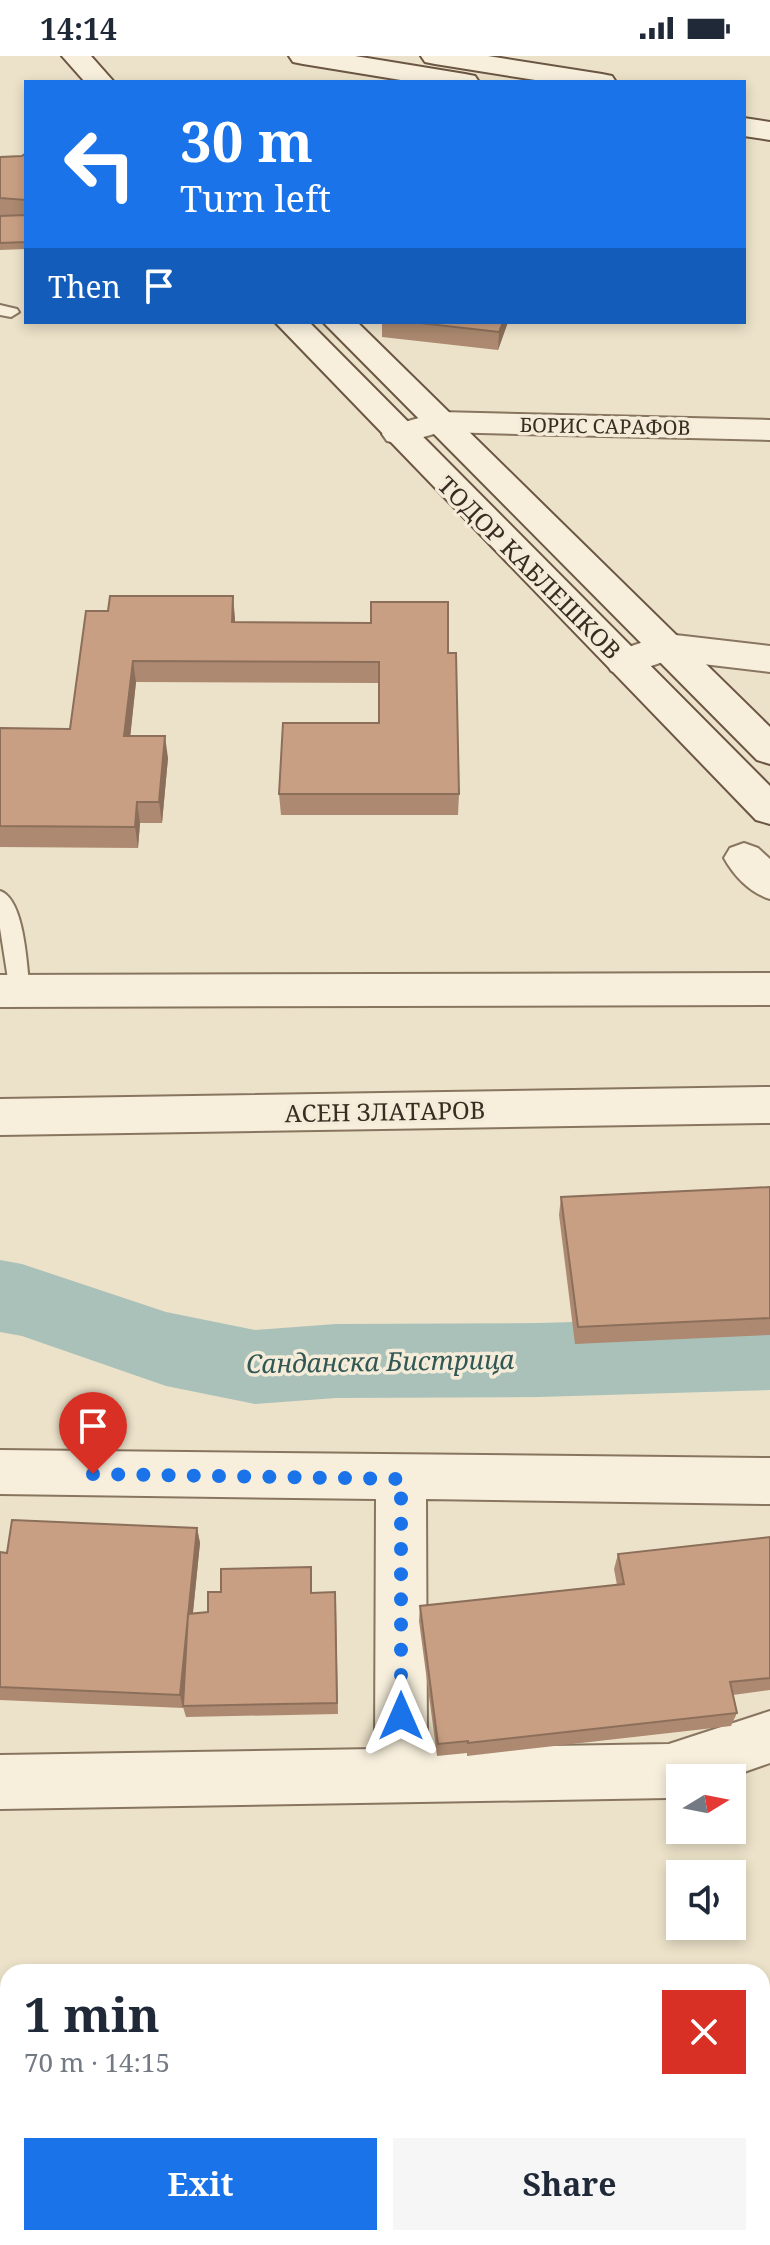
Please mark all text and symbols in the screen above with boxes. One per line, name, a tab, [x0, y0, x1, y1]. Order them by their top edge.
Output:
text: 14:14	[40, 8, 117, 49]
text: 30 m	[180, 102, 313, 178]
icon: left	[48, 112, 152, 216]
text: Turn left	[180, 174, 331, 223]
icon: arrive	[137, 264, 181, 308]
text: Then	[48, 266, 121, 307]
street label: БОРИС САРАФОВ	[519, 411, 691, 441]
street label: ТОДОР КАБЛЕШКОВ	[431, 468, 629, 666]
street label: АСЕН ЗЛАТАРОВ	[284, 1093, 486, 1129]
water label: Санданска Бистрица	[245, 1341, 515, 1381]
pin	[59, 1392, 127, 1474]
icon: arrive	[71, 1404, 115, 1448]
position arrow	[359, 1674, 443, 1758]
north arrow	[666, 1764, 746, 1844]
map controls	[666, 1764, 746, 1940]
button: sound	[666, 1860, 746, 1940]
text: 1 min	[24, 1981, 160, 2046]
button: close	[662, 1990, 746, 2074]
text: 70 m · 14:15	[24, 2044, 170, 2080]
button: Exit	[24, 2138, 377, 2230]
button: Share	[393, 2138, 746, 2230]

